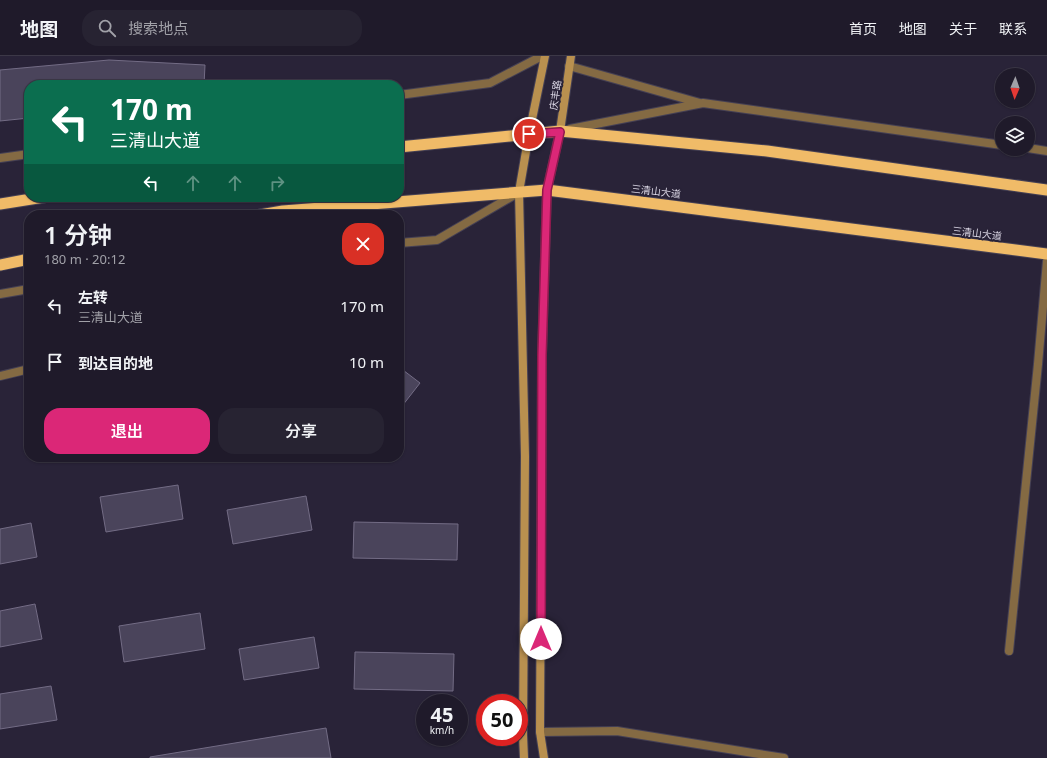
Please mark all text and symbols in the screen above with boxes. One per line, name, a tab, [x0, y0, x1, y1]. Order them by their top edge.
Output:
search box	[82, 10, 362, 46]
text: 地图	[20, 16, 58, 42]
icon: search	[96, 17, 118, 39]
text: 搜索地点	[128, 18, 188, 38]
text: 首页	[849, 19, 877, 38]
text: 地图	[899, 19, 927, 38]
text: 关于	[949, 19, 977, 38]
text: 联系	[999, 19, 1027, 38]
north arrow	[995, 68, 1035, 108]
map controls	[995, 68, 1035, 156]
street label: 庆丰路	[546, 79, 564, 111]
text: 170 m	[110, 90, 193, 128]
icon: left	[44, 96, 96, 148]
button: layers	[995, 116, 1035, 156]
pin	[512, 117, 546, 151]
icon: arrive	[518, 123, 540, 145]
text: 三清山大道	[110, 128, 200, 152]
icon: left	[140, 172, 162, 194]
icon: ahead	[182, 172, 204, 194]
icon: ahead	[224, 172, 246, 194]
icon: right	[266, 172, 288, 194]
street label: 三清山大道	[630, 181, 682, 201]
text: 1 分钟	[44, 218, 112, 251]
button: close	[342, 223, 384, 265]
street label: 三清山大道	[951, 223, 1003, 243]
text: 180 m · 20:12	[44, 250, 125, 268]
text: 左转	[78, 287, 108, 307]
icon: left	[44, 295, 66, 317]
text: 170 m	[340, 296, 384, 316]
text: 三清山大道	[78, 308, 143, 326]
icon: arrive	[44, 351, 66, 373]
text: 10 m	[349, 352, 384, 372]
text: 到达目的地	[78, 353, 153, 373]
button: 退出	[44, 408, 210, 454]
button: 分享	[218, 408, 384, 454]
position arrow	[520, 618, 562, 660]
speed limit sign: 50	[476, 694, 528, 746]
text: 45	[431, 701, 453, 728]
text: km/h	[430, 723, 454, 737]

